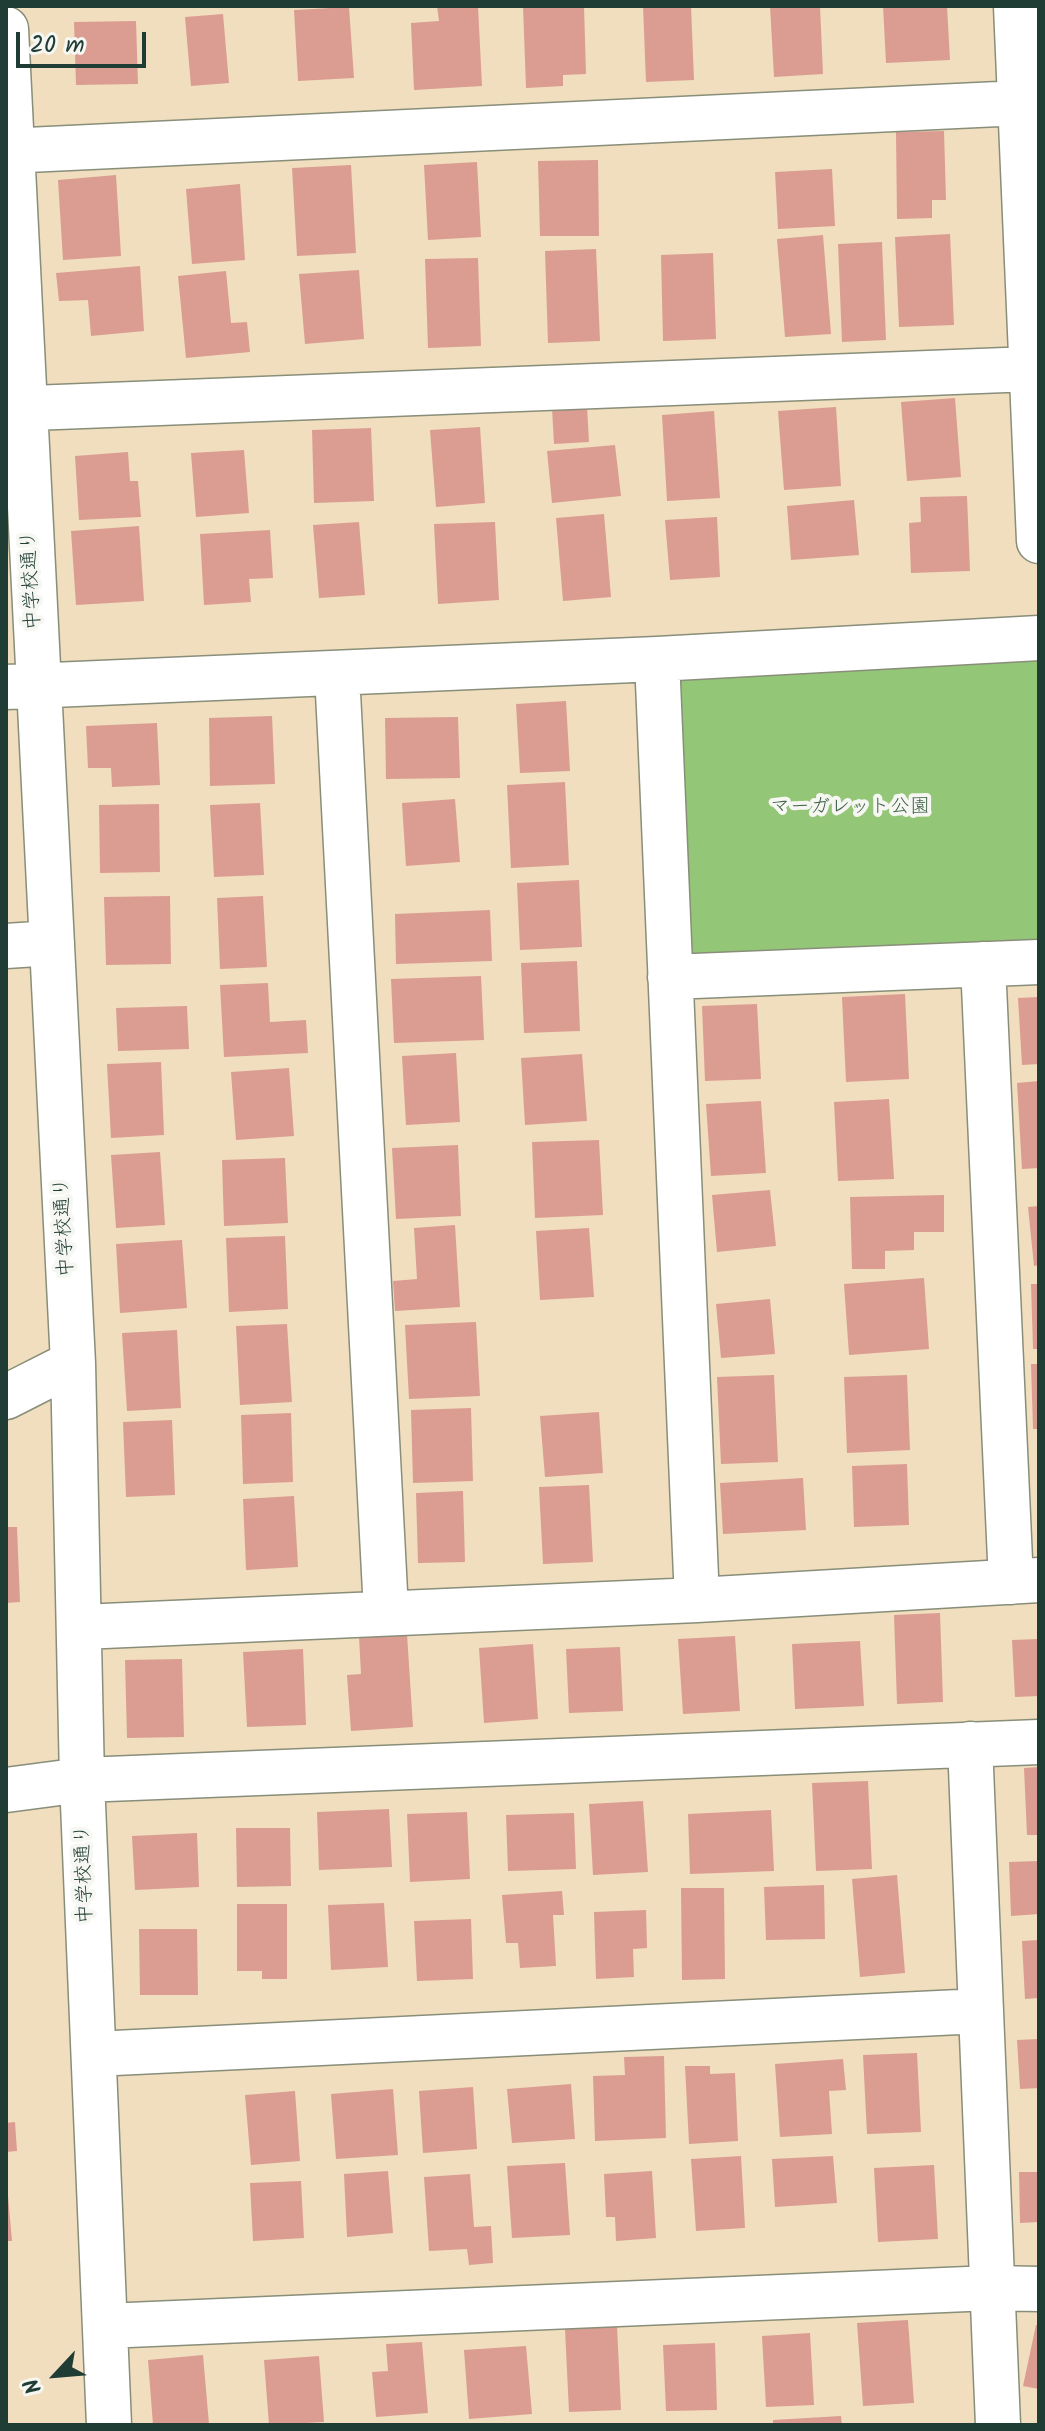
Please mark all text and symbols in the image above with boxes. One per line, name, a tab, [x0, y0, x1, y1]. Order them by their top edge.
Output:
scale bar	[20, 16, 150, 66]
text: 20 m	[30, 26, 85, 65]
street label: 中学校通り	[18, 529, 48, 631]
park label: マーガレット公園	[770, 797, 930, 821]
street label: 中学校通り	[51, 1176, 81, 1278]
street label: 中学校通り	[72, 1824, 100, 1924]
north arrow	[16, 2335, 96, 2415]
text: N	[15, 2372, 53, 2400]

